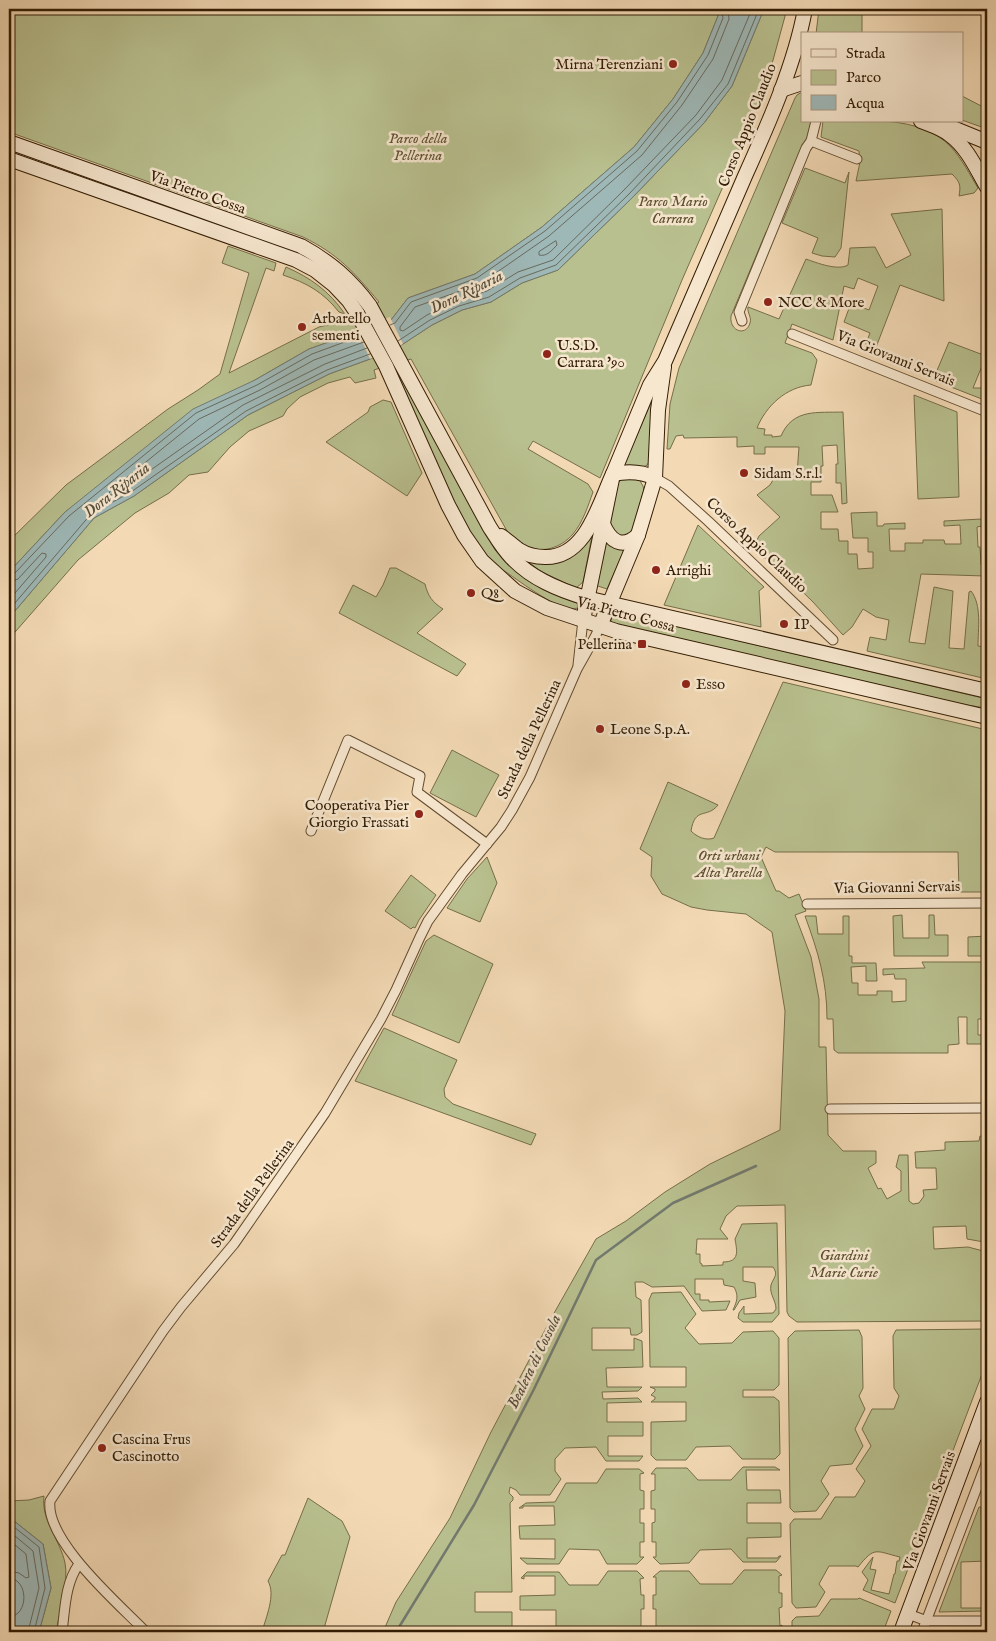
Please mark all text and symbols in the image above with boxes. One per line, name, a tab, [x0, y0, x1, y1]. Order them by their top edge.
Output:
legend	[801, 32, 964, 122]
text: Strada	[846, 44, 886, 63]
place label: Mirna Terenziani	[555, 55, 663, 74]
marker: Mirna Terenziani	[667, 58, 679, 70]
street label: Corso Appio Claudio	[714, 61, 781, 190]
text: Parco	[846, 68, 881, 87]
text: Acqua	[845, 94, 885, 113]
park label: Parco della Pellerina	[389, 129, 448, 165]
street label: Via Pietro Cossa	[146, 166, 249, 219]
park label: Parco Mario Carrara	[638, 192, 708, 228]
water label: Dora Riparia	[427, 267, 507, 319]
place label: NCC & More	[778, 293, 865, 312]
marker: NCC & More	[762, 296, 774, 308]
place label: Arbarello sementi	[311, 309, 371, 345]
marker: Arbarello sementi	[296, 321, 308, 333]
street label: Via Giovanni Servais	[833, 326, 958, 391]
place label: U.S.D. Carrara '90	[557, 336, 625, 372]
marker: U.S.D. Carrara '90	[541, 348, 553, 360]
water label: Dora Riparia	[80, 459, 154, 523]
place label: Sidam S.r.l.	[754, 464, 822, 483]
marker: Sidam S.r.l.	[738, 467, 750, 479]
street label: Corso Appio Claudio	[702, 494, 811, 597]
place label: Arrighi	[665, 561, 711, 580]
marker: Arrighi	[650, 564, 662, 576]
place label: Q8	[481, 584, 504, 603]
marker: Q8	[465, 587, 477, 599]
street label: Via Pietro Cossa	[574, 592, 678, 637]
place label: IP	[794, 615, 809, 634]
marker: IP	[778, 618, 790, 630]
place label: Pellerina	[578, 635, 633, 654]
marker: Pellerina	[636, 638, 648, 650]
place label: Esso	[696, 675, 725, 694]
street label: Strada della Pellerina	[493, 676, 566, 802]
marker: Esso	[680, 678, 692, 690]
place label: Leone S.p.A.	[610, 720, 690, 739]
marker: Leone S.p.A.	[594, 723, 606, 735]
place label: Cooperativa Pier Giorgio Frassati	[305, 796, 409, 832]
marker: Cooperativa Pier Giorgio Frassati	[413, 808, 425, 820]
park label: Orti urbani Alta Parella	[693, 846, 763, 882]
street label: Via Giovanni Servais	[833, 877, 960, 898]
street label: Strada della Pellerina	[207, 1135, 299, 1251]
park label: Giardini Marie Curie	[810, 1246, 878, 1282]
water label: Bealera di Cossola	[503, 1312, 566, 1412]
place label: Cascina Frus Cascinotto	[112, 1430, 191, 1466]
marker: Cascina Frus Cascinotto	[96, 1442, 108, 1454]
street label: Via Giovanni Servais	[899, 1449, 960, 1575]

